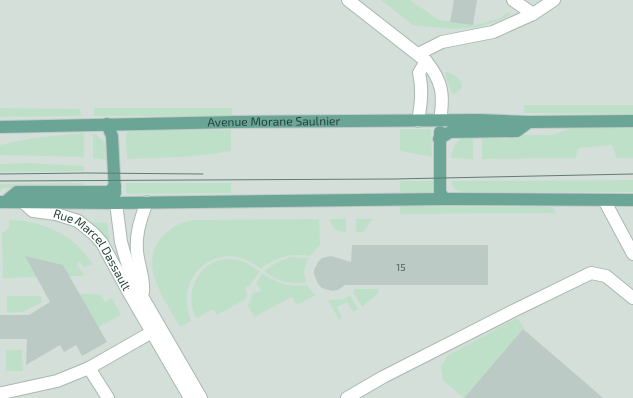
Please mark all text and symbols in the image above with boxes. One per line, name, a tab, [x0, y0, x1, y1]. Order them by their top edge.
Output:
street label: Avenue Morane Saulnier	[207, 113, 341, 129]
street label: Rue Marcel Dassault	[52, 206, 135, 293]
house number: 15	[396, 261, 406, 273]

